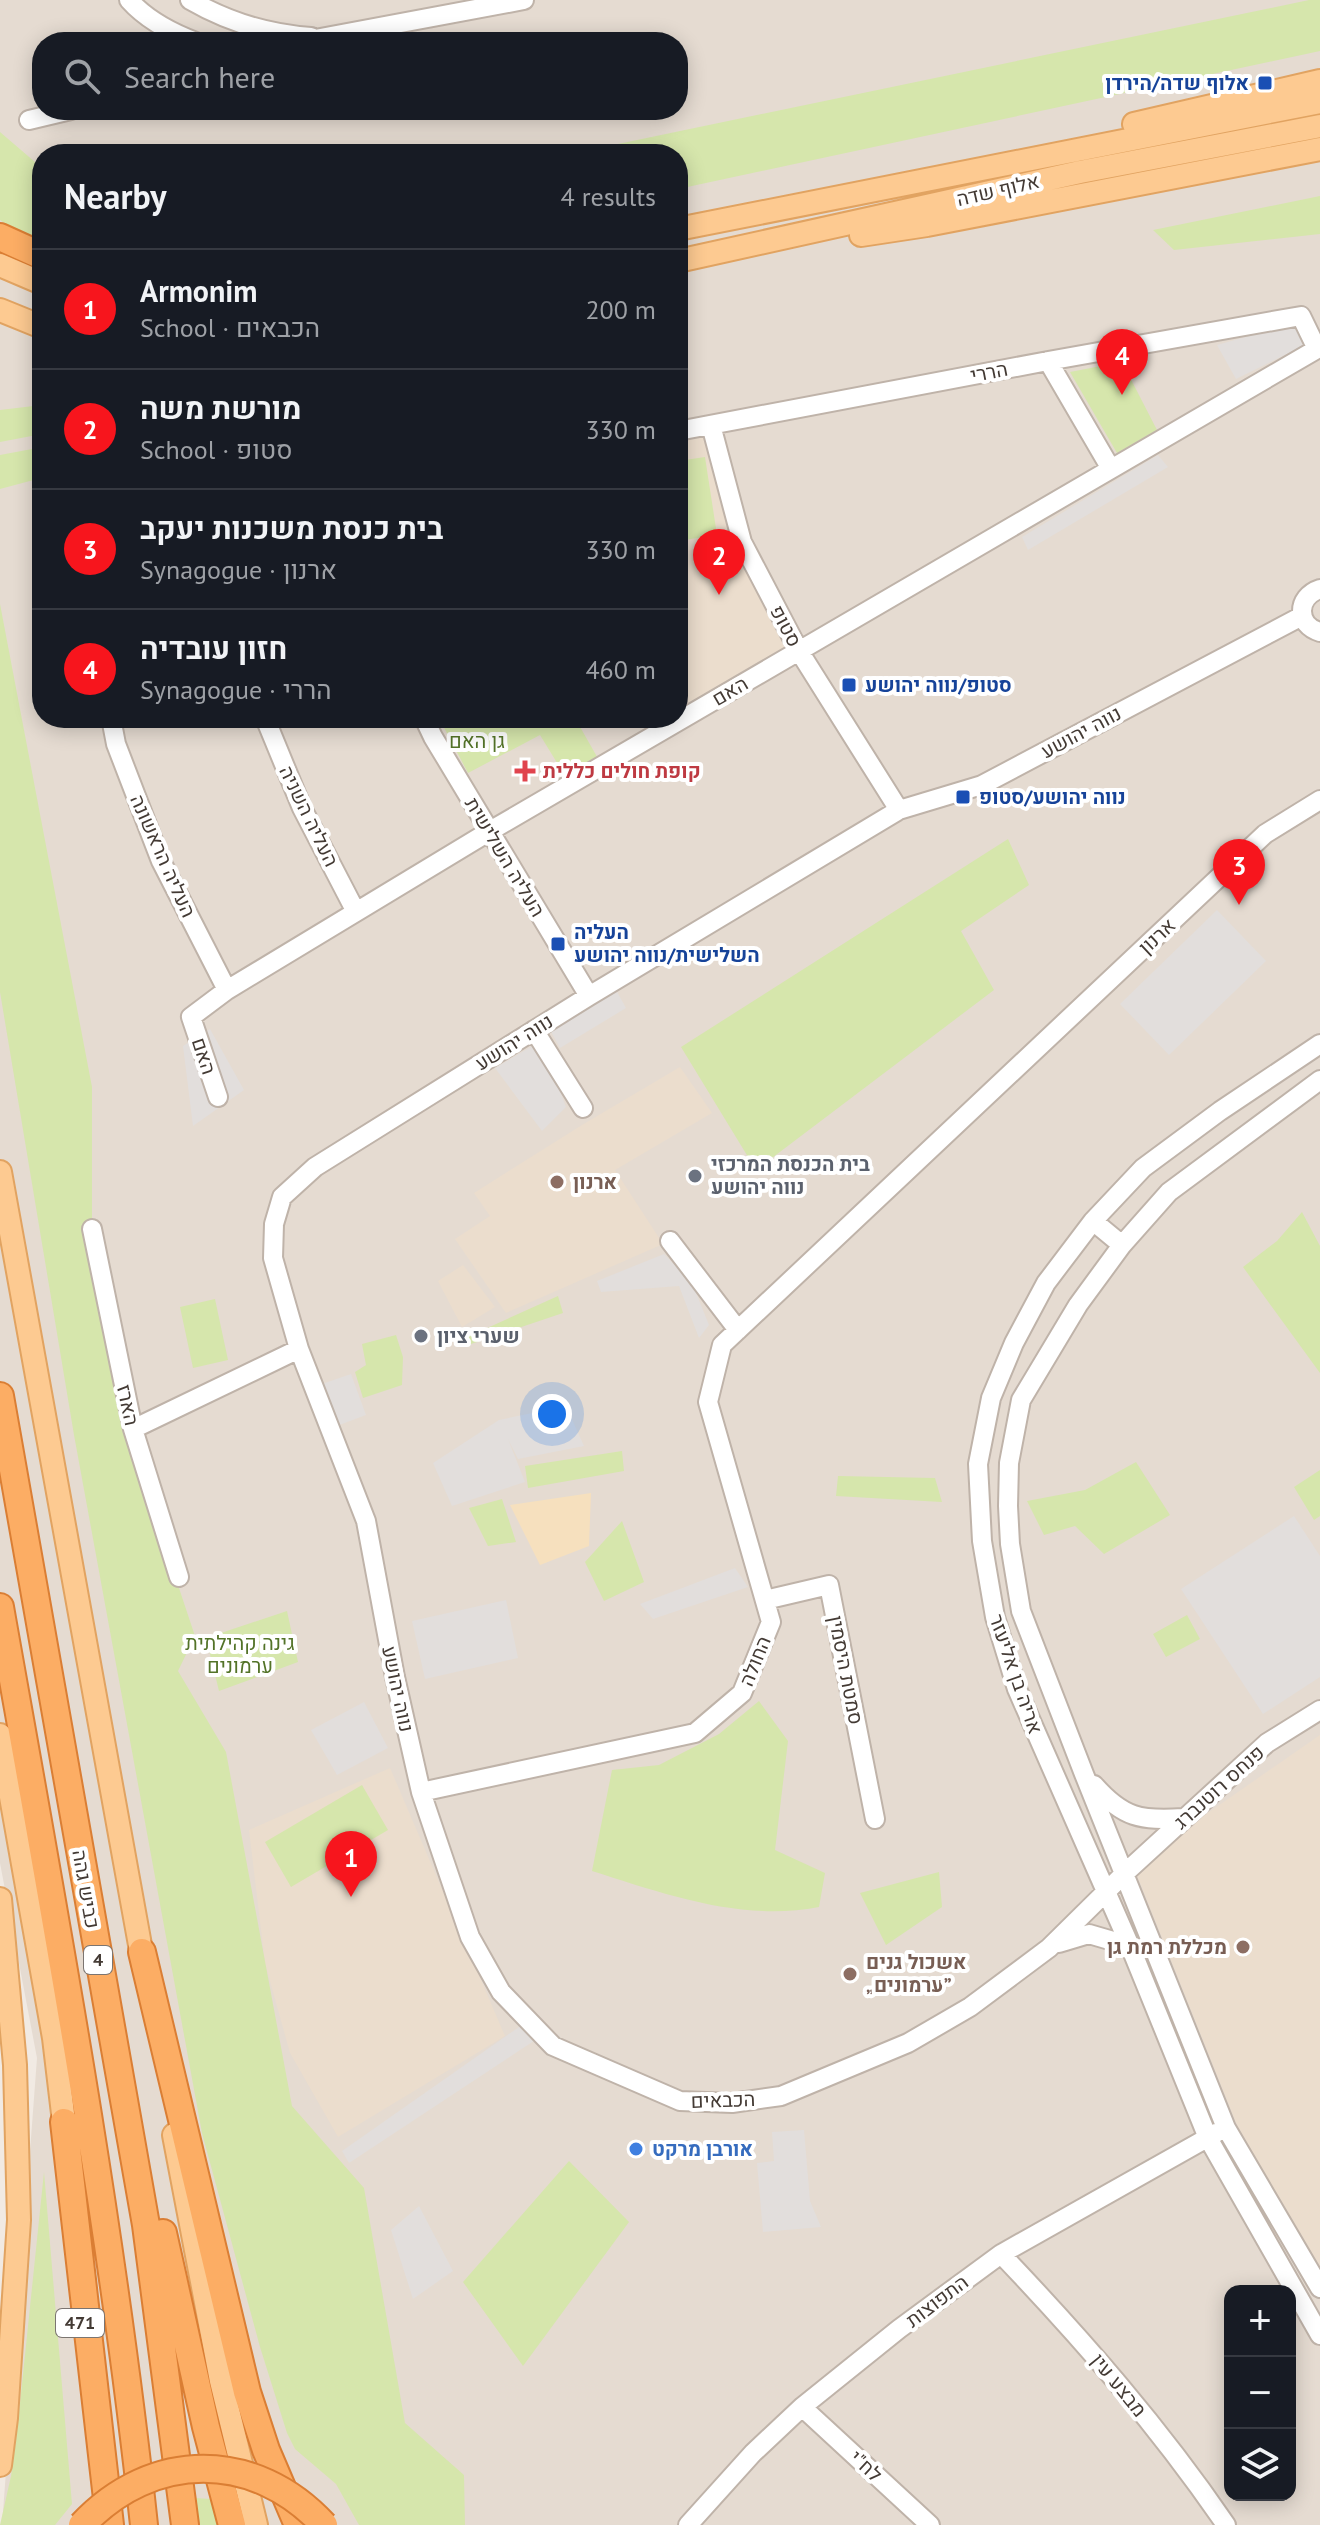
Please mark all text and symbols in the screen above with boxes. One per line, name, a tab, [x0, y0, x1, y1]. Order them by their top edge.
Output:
search box	[32, 32, 688, 120]
icon: search	[60, 54, 104, 98]
text: Search here	[124, 57, 275, 96]
place label: אלוף שדה/הירדן	[1105, 70, 1249, 96]
marker: אלוף שדה/הירדן	[1256, 74, 1274, 92]
street label: אלוף שדה	[954, 168, 1042, 212]
text: Nearby	[64, 174, 166, 218]
text: 4 results	[561, 180, 656, 213]
text: Armonim	[140, 271, 258, 310]
text: 1	[83, 293, 97, 326]
text: 200 m	[585, 293, 656, 326]
text: School · הכבאים	[140, 311, 320, 344]
pin: 4	[1096, 329, 1148, 395]
street label: הררי	[968, 356, 1010, 388]
text: מורשת משה	[140, 388, 301, 427]
text: 2	[83, 413, 97, 446]
text: 330 m	[585, 413, 656, 446]
text: School · סטופ	[140, 433, 293, 466]
text: בית כנסת משכנות יעקב	[140, 508, 443, 547]
pin: 2	[693, 529, 745, 595]
text: 3	[83, 533, 97, 566]
text: 330 m	[585, 533, 656, 566]
text: Synagogue · ארנון	[140, 553, 337, 586]
street label: סטופ	[764, 601, 808, 651]
text: חזון עובדיה	[140, 628, 287, 667]
text: 4	[83, 653, 97, 686]
text: 460 m	[585, 653, 656, 686]
street label: האם	[707, 670, 753, 712]
place label: סטופ/נווה יהושע	[865, 672, 1012, 698]
text: Synagogue · הררי	[140, 673, 332, 706]
marker: סטופ/נווה יהושע	[840, 676, 858, 694]
street label: נווה יהושע	[1036, 700, 1126, 764]
park label: גן האם	[449, 728, 505, 754]
place label: קופת חולים כללית	[543, 758, 701, 784]
marker: קופת חולים כללית	[514, 760, 536, 782]
street label: העליה השניה	[273, 761, 345, 871]
place label: נווה יהושע/סטופ	[979, 784, 1126, 810]
marker: נווה יהושע/סטופ	[954, 788, 972, 806]
street label: העליה הראשונה	[124, 790, 202, 922]
street label: העליה השלישית	[459, 792, 551, 922]
pin: 3	[1213, 839, 1265, 905]
street label: ארנון	[1133, 912, 1181, 960]
place label: העליה השלישית/נווה יהושע	[574, 919, 760, 968]
marker: העליה השלישית/נווה יהושע	[549, 935, 567, 953]
street label: נווה יהושע	[470, 1008, 558, 1076]
street label: האם	[186, 1034, 222, 1078]
place label: בית הכנסת המרכזי נווה יהושע	[711, 1151, 870, 1200]
marker: בית הכנסת המרכזי נווה יהושע	[686, 1167, 704, 1185]
place label: ארנון	[573, 1169, 617, 1195]
marker: ארנון	[548, 1173, 566, 1191]
place label: שערי ציון	[437, 1323, 520, 1349]
marker: שערי ציון	[412, 1327, 430, 1345]
street label: הארז	[111, 1382, 145, 1428]
your location	[532, 1394, 572, 1434]
street label: אריה בן אליעזר	[983, 1611, 1049, 1737]
street label: סמטת היסמין	[823, 1613, 869, 1727]
park label: גינה קהילתית ערמונים	[185, 1630, 295, 1679]
street label: החולה	[733, 1632, 777, 1690]
street label: נווה יהושע	[376, 1644, 420, 1734]
street label: פנחס רוטנברג	[1168, 1739, 1270, 1835]
pin: 1	[325, 1831, 377, 1897]
street label: כביש גהה	[66, 1847, 106, 1931]
place label: מכללת רמת גן	[1107, 1934, 1227, 1960]
marker: מכללת רמת גן	[1234, 1938, 1252, 1956]
road number: 4	[84, 1946, 112, 1974]
place label: אשכול גנים „ערמונים”	[866, 1949, 966, 1998]
marker: אשכול גנים „ערמונים”	[841, 1965, 859, 1983]
street label: הכבאים	[690, 2086, 756, 2114]
place label: אורבן מרקט	[652, 2136, 753, 2162]
marker: אורבן מרקט	[627, 2140, 645, 2158]
street label: התפוצות	[900, 2269, 974, 2333]
map controls	[1224, 2285, 1296, 2501]
button: +	[1224, 2285, 1296, 2357]
road number: 471	[56, 2309, 104, 2337]
street label: מבצע עין	[1085, 2348, 1153, 2422]
button: −	[1224, 2357, 1296, 2429]
button: layers	[1224, 2429, 1296, 2501]
street label: לח"י	[844, 2445, 888, 2487]

